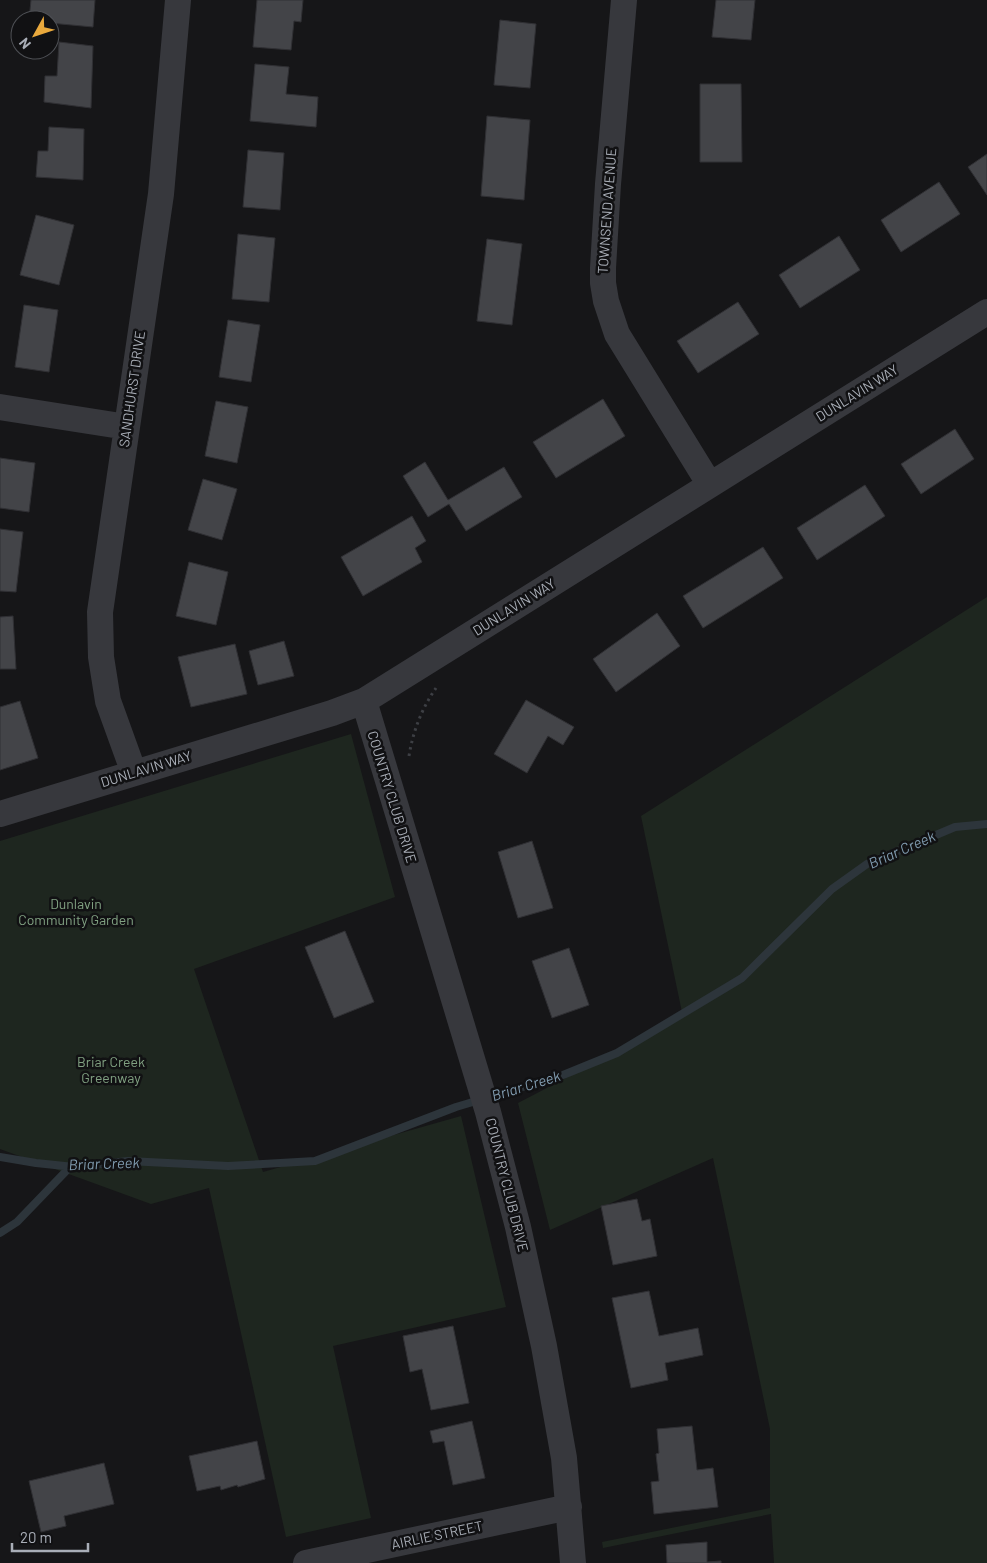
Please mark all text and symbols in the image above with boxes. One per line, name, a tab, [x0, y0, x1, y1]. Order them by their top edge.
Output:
north arrow	[10, 10, 60, 60]
text: N	[15, 35, 34, 53]
street label: TOWNSEND AVENUE	[594, 147, 619, 274]
street label: SANDHURST DRIVE	[115, 330, 148, 448]
street label: DUNLAVIN WAY	[812, 360, 901, 425]
street label: DUNLAVIN WAY	[469, 574, 558, 639]
street label: COUNTRY CLUB DRIVE	[364, 729, 421, 865]
street label: DUNLAVIN WAY	[98, 747, 193, 790]
water label: Briar Creek	[865, 826, 938, 872]
park label: Dunlavin Community Garden	[18, 895, 134, 928]
park label: Briar Creek Greenway	[77, 1053, 145, 1086]
water label: Briar Creek	[489, 1066, 563, 1104]
street label: COUNTRY CLUB DRIVE	[483, 1116, 532, 1254]
water label: Briar Creek	[68, 1153, 141, 1173]
street label: AIRLIE STREET	[390, 1517, 484, 1552]
scale bar	[12, 1520, 89, 1552]
text: 20 m	[20, 1528, 52, 1546]

